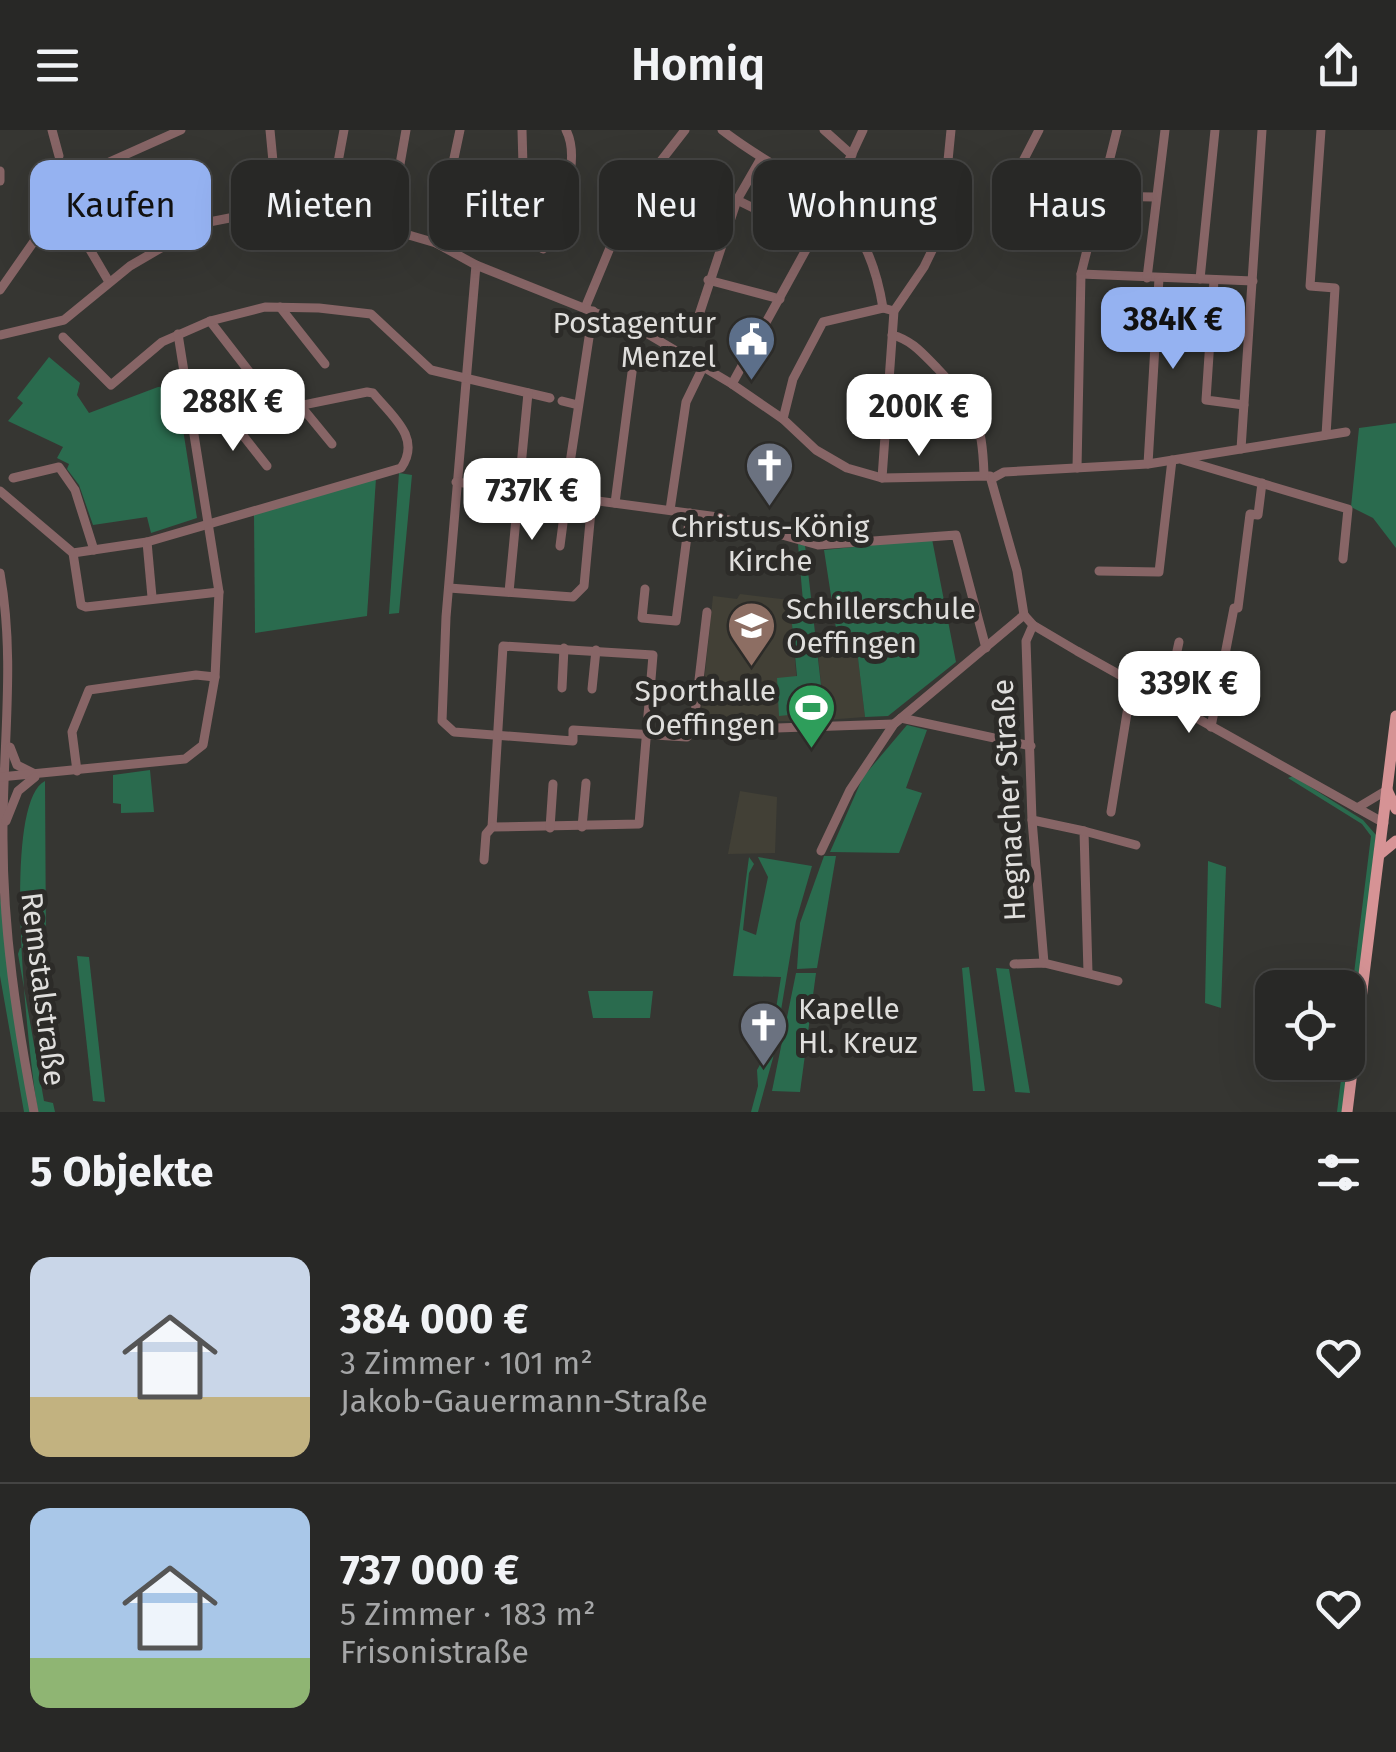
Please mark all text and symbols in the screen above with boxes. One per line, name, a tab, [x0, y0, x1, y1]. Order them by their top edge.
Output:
icon: menu	[30, 38, 85, 93]
text: Homiq	[631, 38, 765, 92]
icon: share	[1311, 38, 1366, 93]
chip: Kaufen	[30, 160, 211, 250]
chip: Mieten	[231, 160, 409, 250]
chip: Filter	[429, 160, 579, 250]
chip: Neu	[599, 160, 733, 250]
chip: Wohnung	[753, 160, 972, 250]
chip: Haus	[992, 160, 1141, 250]
pin: 384K €	[1092, 287, 1254, 372]
text: 384K €	[1123, 300, 1223, 338]
place label: Postagentur Menzel	[552, 305, 716, 375]
public building icon: Postagentur Menzel	[725, 314, 777, 382]
pin: 288K €	[152, 369, 314, 454]
pin: 200K €	[838, 374, 1000, 459]
text: 288K €	[183, 382, 283, 420]
text: 200K €	[869, 387, 969, 425]
church icon: Christus-König Kirche	[744, 440, 796, 508]
pin: 737K €	[451, 458, 613, 543]
text: 737K €	[486, 471, 578, 509]
place label: Christus-König Kirche	[671, 509, 870, 579]
place label: Schillerschule Oeffingen	[786, 591, 976, 661]
school or university icon: Schillerschule Oeffingen	[725, 600, 777, 668]
pin: 339K €	[1108, 651, 1270, 736]
text: 339K €	[1140, 664, 1238, 702]
place label: Sporthalle Oeffingen	[635, 673, 776, 743]
street label: Hegnacher Straße	[985, 678, 1033, 922]
sports icon: Sporthalle Oeffingen	[785, 682, 837, 750]
street label: Remstalstraße	[13, 890, 73, 1088]
map controls	[1255, 970, 1365, 1080]
button: locate	[1255, 970, 1365, 1080]
place label: Kapelle Hl. Kreuz	[798, 991, 918, 1061]
church icon: Kapelle Hl. Kreuz	[737, 1000, 789, 1068]
icon: filters	[1311, 1145, 1366, 1200]
text: 5 Objekte	[30, 1147, 213, 1197]
text: 384 000 €	[340, 1294, 528, 1344]
icon: home	[110, 1297, 230, 1417]
icon: heart	[1311, 1330, 1366, 1385]
text: 3 Zimmer · 101 m²	[340, 1344, 593, 1382]
text: Jakob-Gauermann-Straße	[340, 1382, 708, 1420]
text: 737 000 €	[340, 1545, 519, 1595]
icon: home	[110, 1548, 230, 1668]
icon: heart	[1311, 1581, 1366, 1636]
text: 5 Zimmer · 183 m²	[340, 1595, 596, 1633]
text: Frisonistraße	[340, 1633, 529, 1671]

